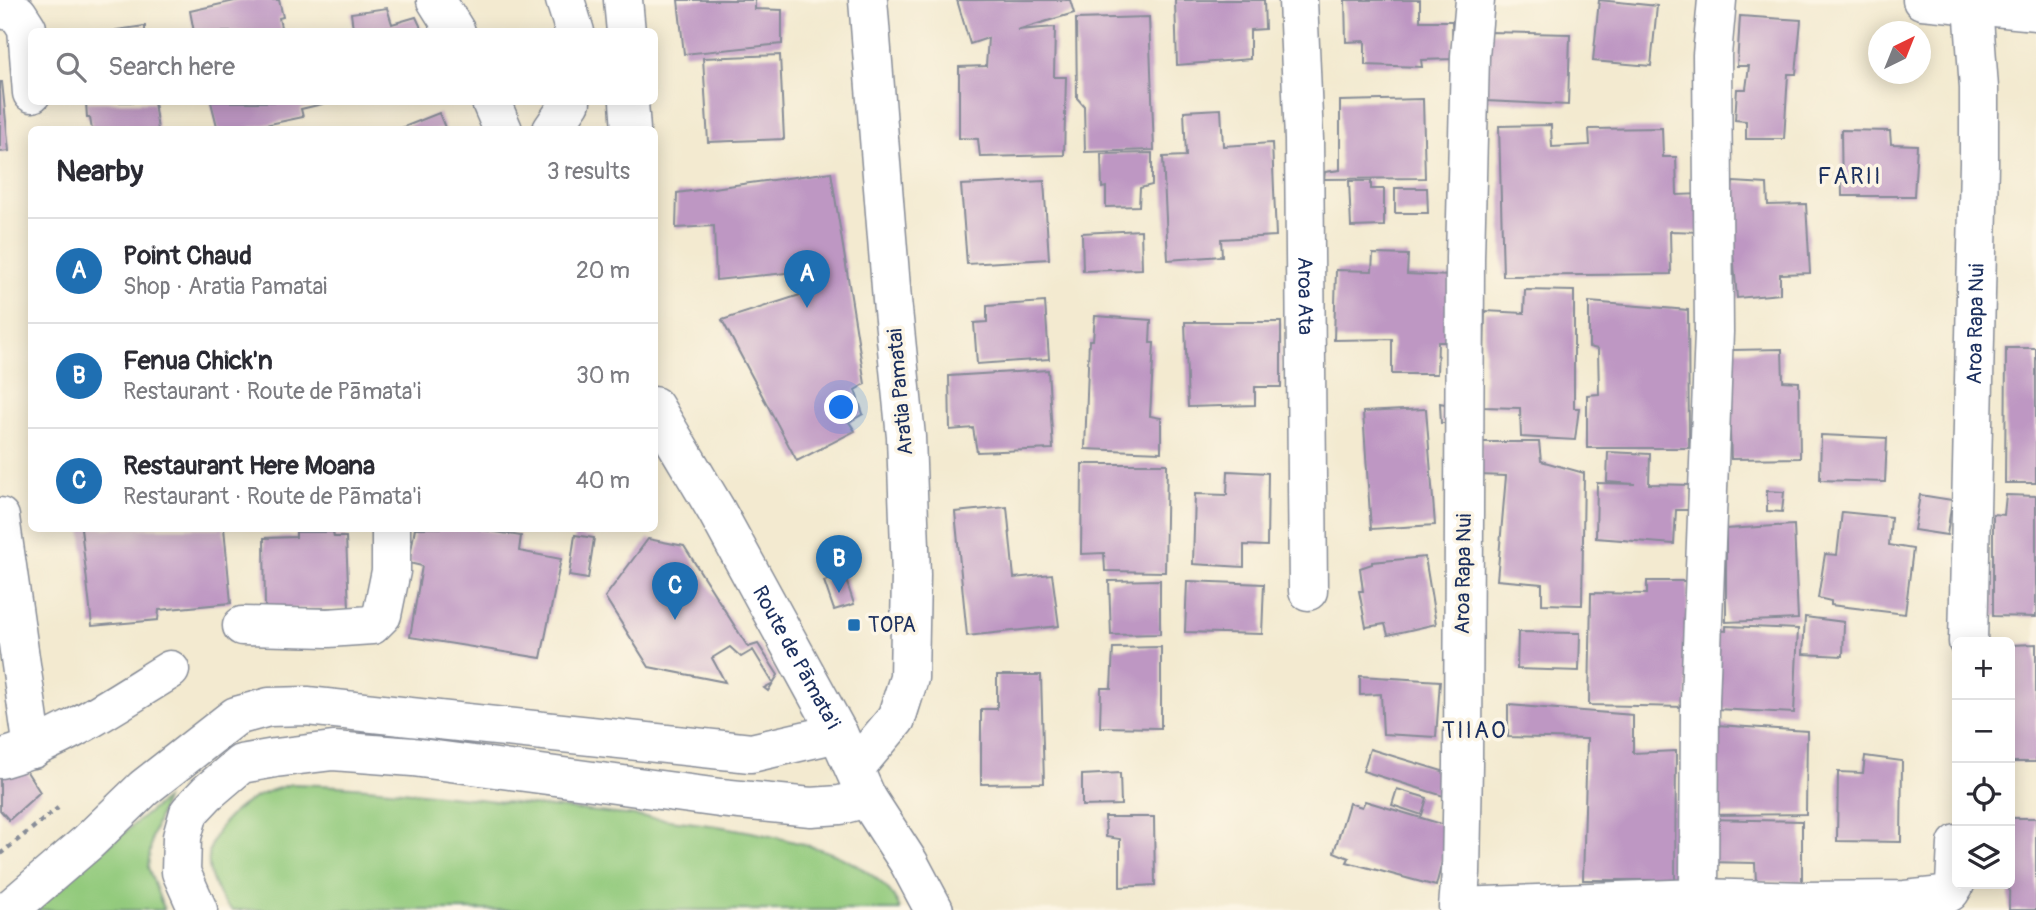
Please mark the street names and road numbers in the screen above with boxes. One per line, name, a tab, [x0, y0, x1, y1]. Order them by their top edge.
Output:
street label: Aroa Ata	[1291, 257, 1319, 335]
street label: Aroa Rapa Nui	[1961, 263, 1991, 385]
street label: Aratia Pamatai	[881, 327, 919, 456]
street label: Aroa Rapa Nui	[1449, 513, 1478, 635]
street label: Route de Pāmata'i	[746, 581, 846, 734]

